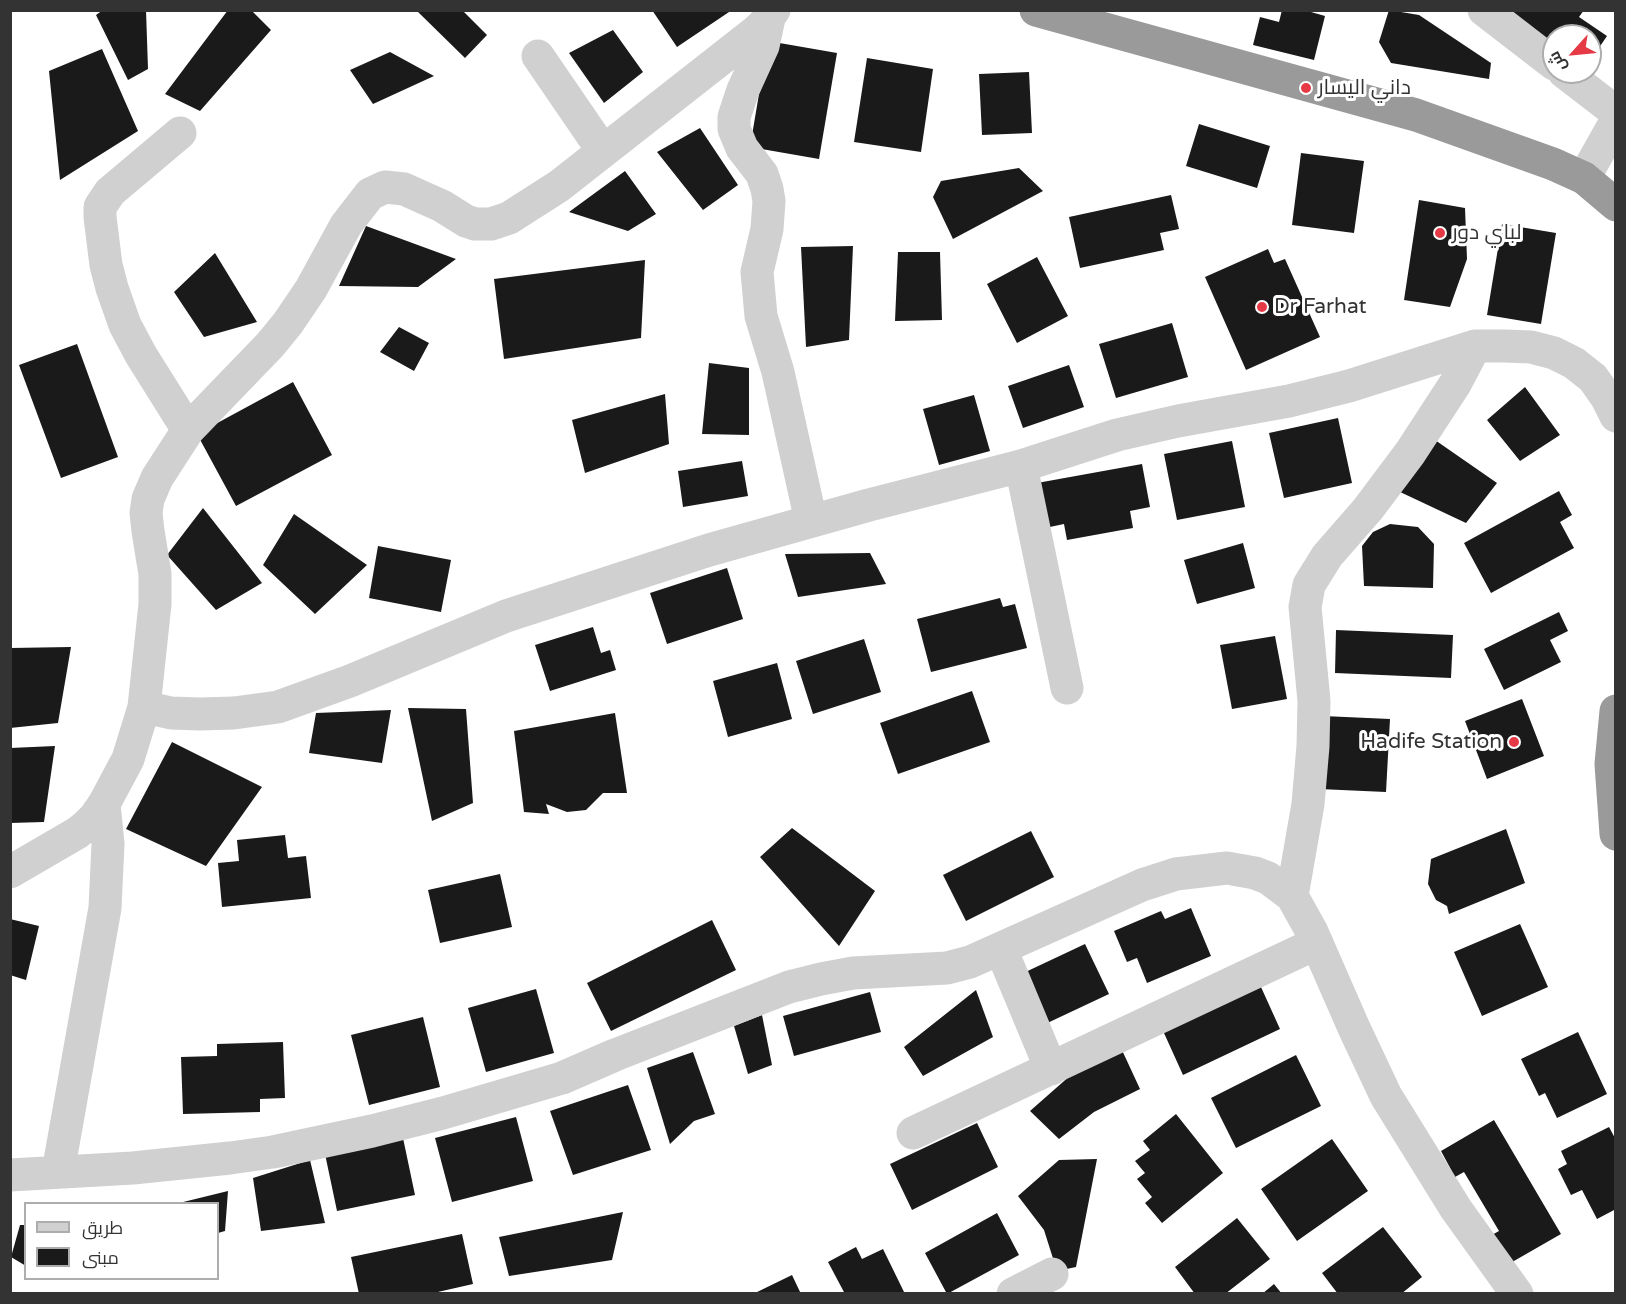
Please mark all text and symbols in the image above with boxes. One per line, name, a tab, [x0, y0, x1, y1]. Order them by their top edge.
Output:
north arrow	[1542, 24, 1602, 84]
text: ش	[1544, 48, 1571, 75]
place label: داني اليسار	[1318, 75, 1411, 101]
marker: داني اليسار	[1299, 81, 1313, 95]
place label: لباي دور	[1452, 220, 1522, 246]
marker: لباي دور	[1433, 226, 1447, 240]
place label: Dr Farhat	[1274, 294, 1366, 320]
marker: Dr Farhat	[1255, 300, 1269, 314]
place label: Hadife Station	[1360, 729, 1502, 755]
marker: Hadife Station	[1507, 735, 1521, 749]
legend	[24, 1202, 219, 1280]
text: طريق	[82, 1217, 123, 1239]
text: مبنى	[82, 1247, 119, 1269]

